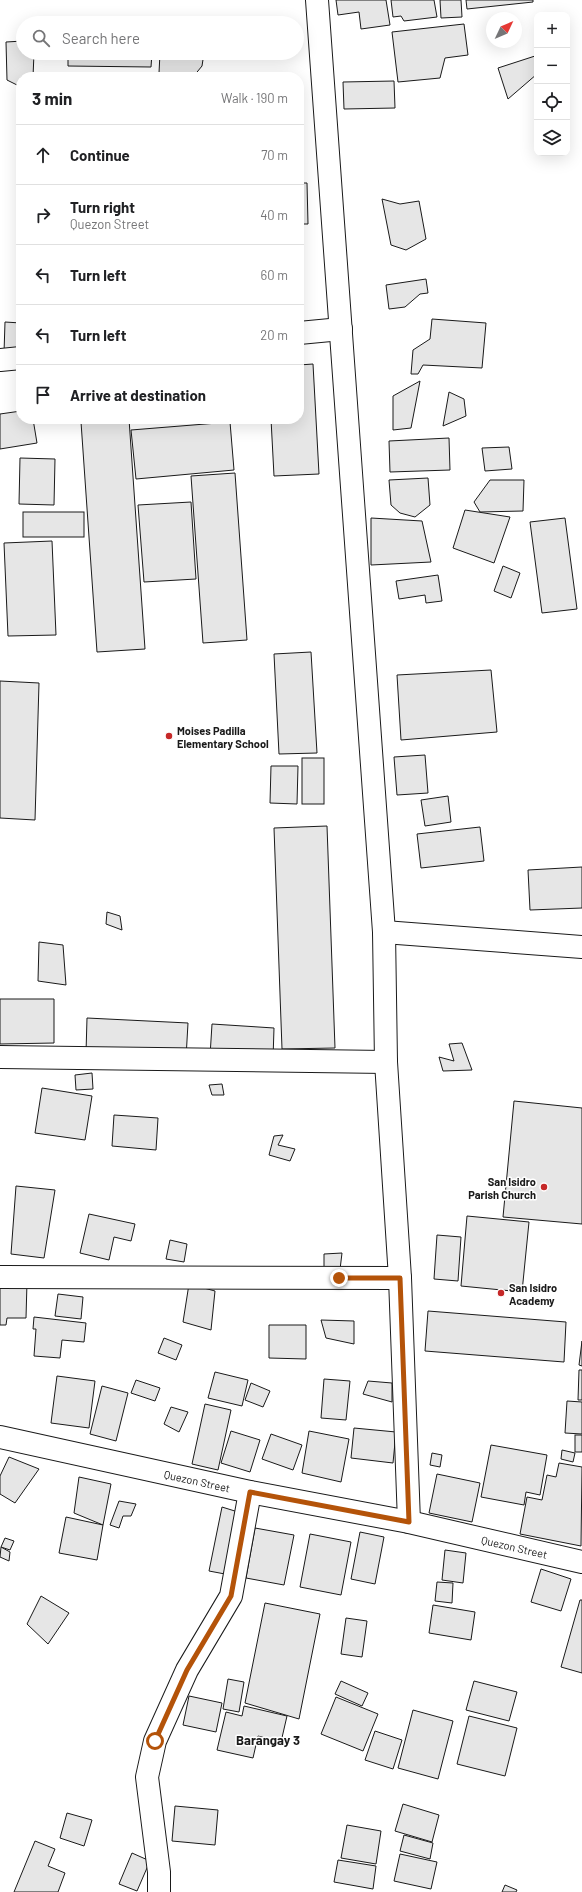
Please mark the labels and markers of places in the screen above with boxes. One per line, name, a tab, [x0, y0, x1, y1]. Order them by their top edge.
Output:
place label: Moises Padilla Elementary School	[177, 724, 269, 750]
marker: Moises Padilla Elementary School	[164, 731, 174, 741]
place label: San Isidro Parish Church	[468, 1175, 536, 1201]
marker: San Isidro Parish Church	[539, 1182, 549, 1192]
place label: San Isidro Academy	[509, 1281, 557, 1307]
marker: San Isidro Academy	[496, 1288, 506, 1298]

